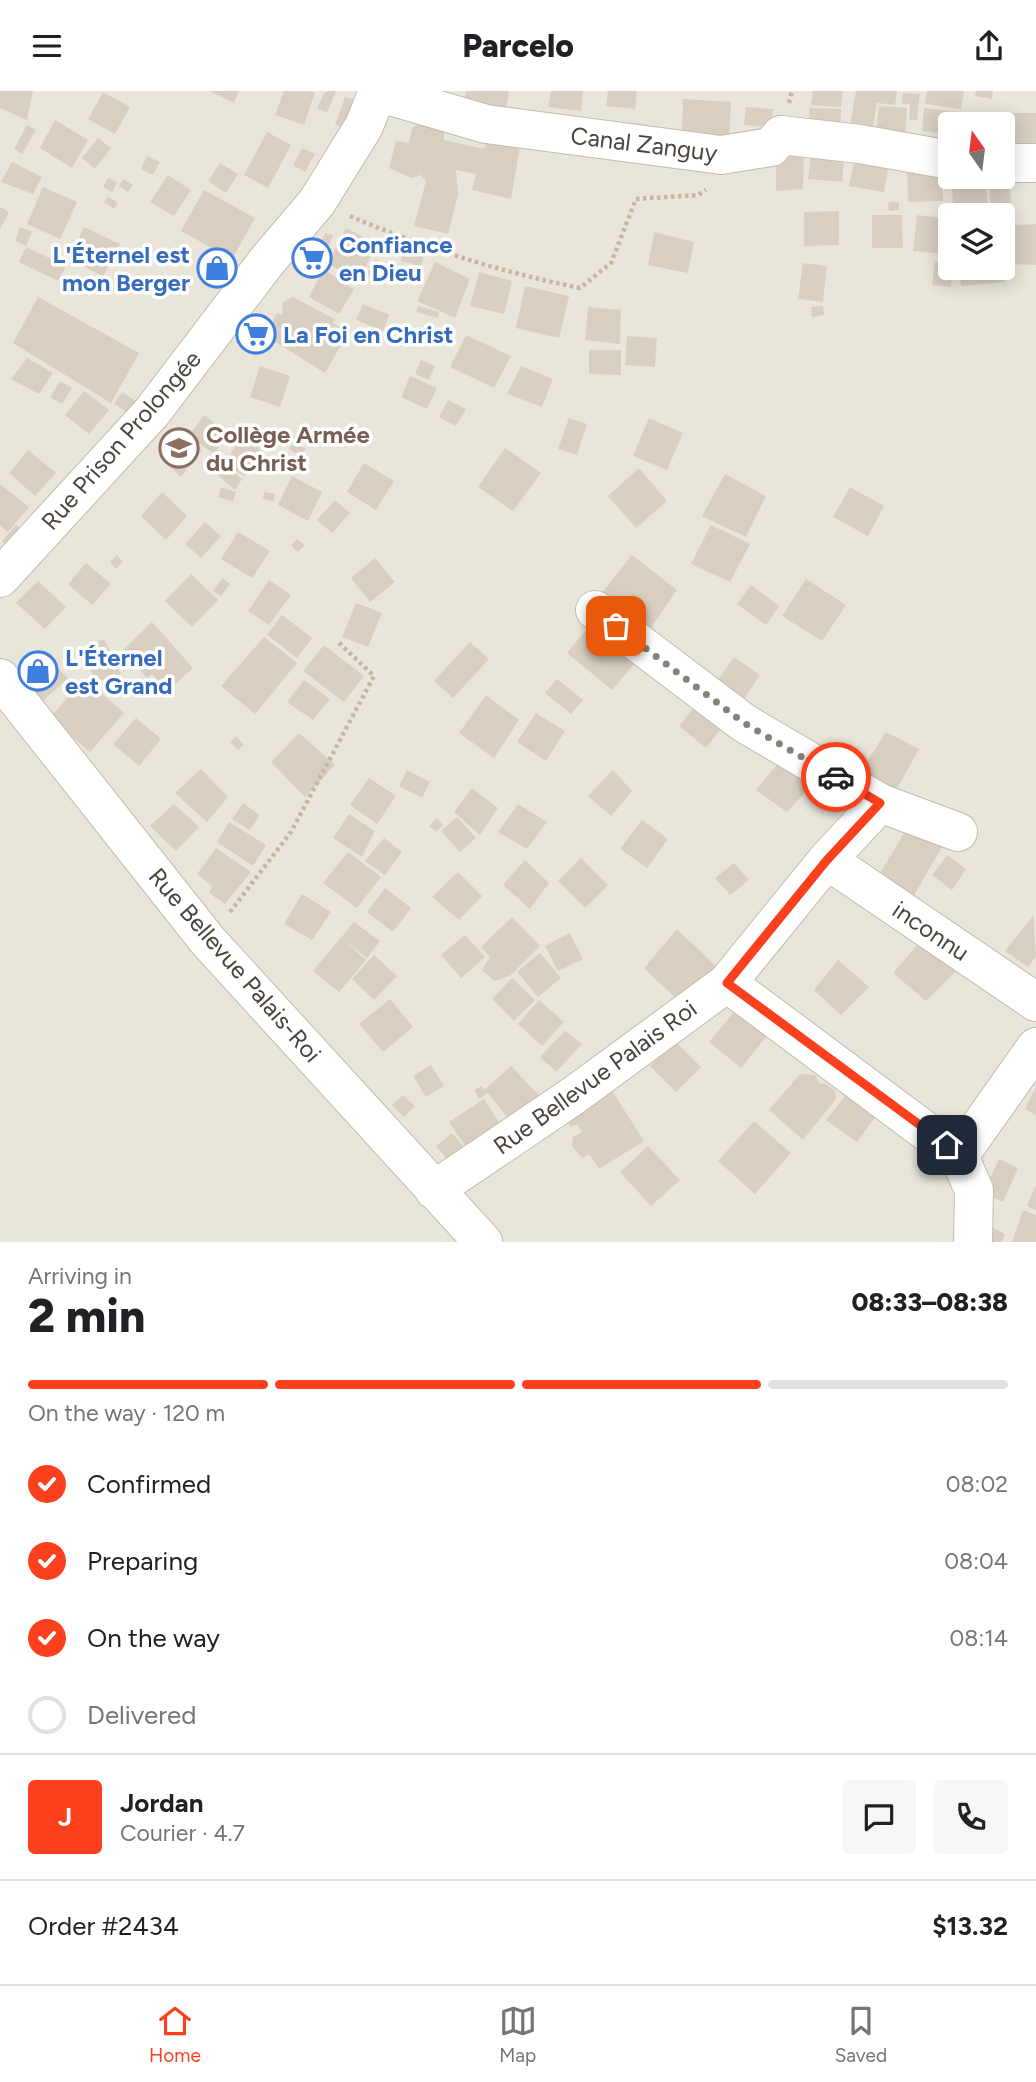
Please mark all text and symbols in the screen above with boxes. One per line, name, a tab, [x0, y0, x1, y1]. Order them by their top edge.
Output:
icon: menu	[28, 27, 66, 65]
text: Parcelo	[462, 27, 574, 65]
icon: share	[970, 27, 1008, 65]
north arrow	[938, 112, 1015, 189]
map controls	[938, 112, 1015, 280]
street label: Canal Zanguy	[569, 121, 719, 167]
button: layers	[938, 203, 1015, 280]
place label: Confiance en Dieu	[339, 230, 453, 287]
supermarket icon: Confiance en Dieu	[291, 237, 333, 279]
place label: L'Éternel est mon Berger	[53, 240, 190, 297]
shop icon: L'Éternel est mon Berger	[196, 247, 238, 289]
supermarket icon: La Foi en Christ	[235, 313, 277, 355]
place label: La Foi en Christ	[283, 320, 453, 349]
street label: Rue Prison Prolongée	[35, 344, 207, 536]
place label: Collège Armée du Christ	[206, 420, 370, 477]
school or university icon: Collège Armée du Christ	[158, 427, 200, 469]
pin	[586, 596, 646, 656]
icon: bag	[597, 607, 635, 645]
place label: L'Éternel est Grand	[65, 643, 172, 700]
shop icon: L'Éternel est Grand	[17, 650, 59, 692]
courier	[801, 742, 871, 812]
icon: car	[817, 758, 855, 796]
street label: Rue Bellevue Palais-Roi	[143, 862, 327, 1068]
street label: inconnu	[887, 895, 975, 967]
street label: Rue Bellevue Palais Roi	[488, 994, 702, 1160]
pin	[917, 1115, 977, 1175]
icon: home	[928, 1126, 966, 1164]
text: Arriving in	[28, 1262, 132, 1290]
text: 08:33–08:38	[852, 1286, 1008, 1318]
text: 2 min	[28, 1288, 145, 1344]
text: On the way · 120 m	[28, 1399, 225, 1427]
icon: check	[28, 1465, 66, 1503]
text: Confirmed	[87, 1468, 211, 1500]
text: 08:02	[946, 1470, 1008, 1498]
icon: check	[28, 1542, 66, 1580]
text: Preparing	[87, 1545, 198, 1577]
text: 08:04	[944, 1547, 1008, 1575]
icon: check	[28, 1619, 66, 1657]
text: On the way	[87, 1622, 220, 1654]
text: 08:14	[950, 1624, 1008, 1652]
text: Delivered	[87, 1699, 196, 1731]
button: chat	[842, 1780, 916, 1854]
button: phone	[934, 1780, 1008, 1854]
text: Jordan	[120, 1787, 203, 1819]
text: J	[58, 1801, 72, 1833]
text: Courier · 4.7	[120, 1819, 245, 1847]
text: Order #2434	[28, 1910, 179, 1942]
text: $13.32	[932, 1910, 1008, 1942]
tab: Home	[149, 2002, 201, 2067]
tab: Map	[499, 2002, 537, 2067]
tab: Saved	[835, 2002, 887, 2067]

